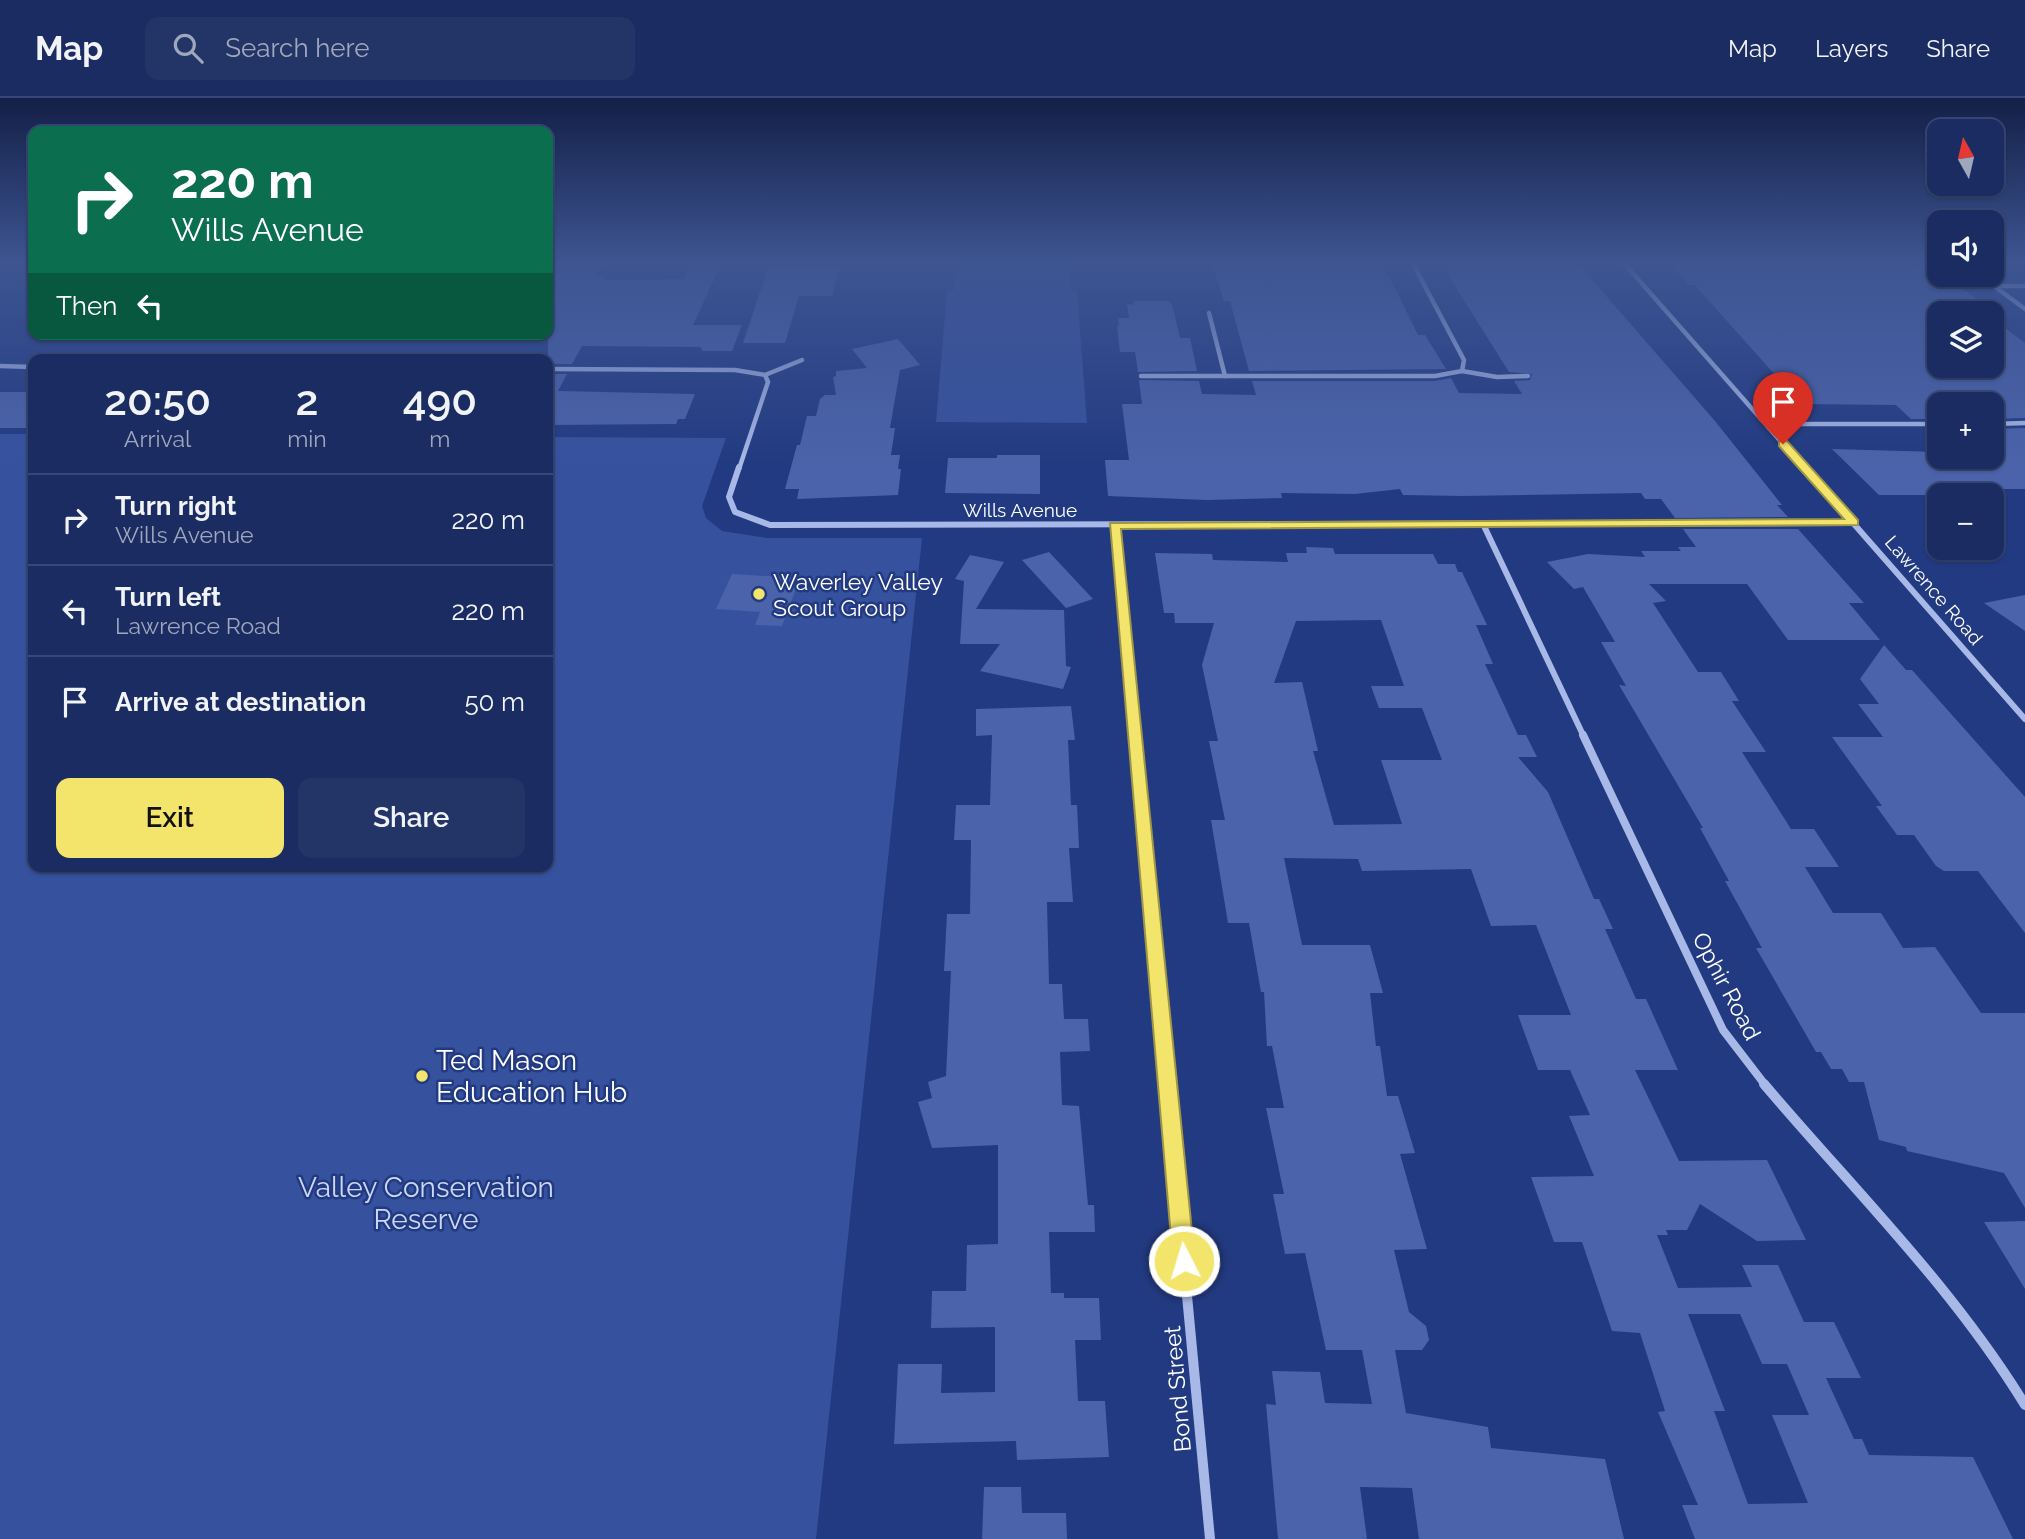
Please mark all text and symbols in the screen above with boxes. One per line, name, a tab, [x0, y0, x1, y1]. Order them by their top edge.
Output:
search box	[145, 17, 635, 80]
text: Map	[35, 29, 103, 68]
icon: search	[169, 29, 207, 67]
text: Search here	[225, 33, 370, 63]
text: Map	[1728, 34, 1777, 63]
text: Layers	[1815, 34, 1888, 63]
text: Share	[1926, 34, 1990, 63]
north arrow	[1927, 119, 2004, 196]
map controls	[1927, 119, 2004, 560]
text: 220 m	[171, 152, 314, 209]
icon: right	[56, 154, 147, 245]
button: sound	[1927, 210, 2004, 287]
text: Wills Avenue	[171, 211, 364, 248]
icon: left	[131, 287, 169, 325]
text: Then	[56, 291, 117, 321]
button: layers	[1927, 301, 2004, 378]
pin	[1753, 372, 1813, 444]
text: 20:50	[104, 376, 211, 425]
text: 2	[295, 376, 319, 425]
text: 490	[403, 376, 477, 425]
icon: arrive	[1764, 383, 1802, 421]
button: +	[1927, 392, 2004, 469]
text: Arrival	[124, 425, 191, 452]
text: min	[287, 425, 327, 452]
text: m	[429, 425, 450, 452]
button: −	[1927, 483, 2004, 560]
text: Turn right	[115, 491, 236, 521]
street label: Wills Avenue	[963, 499, 1077, 521]
icon: right	[56, 501, 94, 539]
text: 220 m	[451, 505, 525, 535]
text: Wills Avenue	[115, 521, 254, 548]
street label: Lawrence Road	[1881, 531, 1987, 649]
place label: Waverley Valley Scout Group	[773, 568, 943, 621]
text: Turn left	[115, 582, 221, 612]
marker: Waverley Valley Scout Group	[751, 586, 767, 602]
icon: left	[56, 592, 94, 630]
text: 220 m	[451, 596, 525, 626]
text: Lawrence Road	[115, 612, 281, 639]
icon: arrive	[56, 683, 94, 721]
text: Arrive at destination	[115, 687, 366, 717]
text: 50 m	[464, 687, 525, 717]
button: Exit	[56, 778, 284, 858]
button: Share	[298, 778, 525, 858]
street label: Ophir Road	[1687, 927, 1767, 1045]
place label: Ted Mason Education Hub	[436, 1044, 627, 1109]
marker: Ted Mason Education Hub	[414, 1068, 430, 1084]
park label: Valley Conservation Reserve	[298, 1171, 554, 1236]
position arrow	[1147, 1224, 1221, 1298]
street label: Bond Street	[1158, 1325, 1196, 1453]

